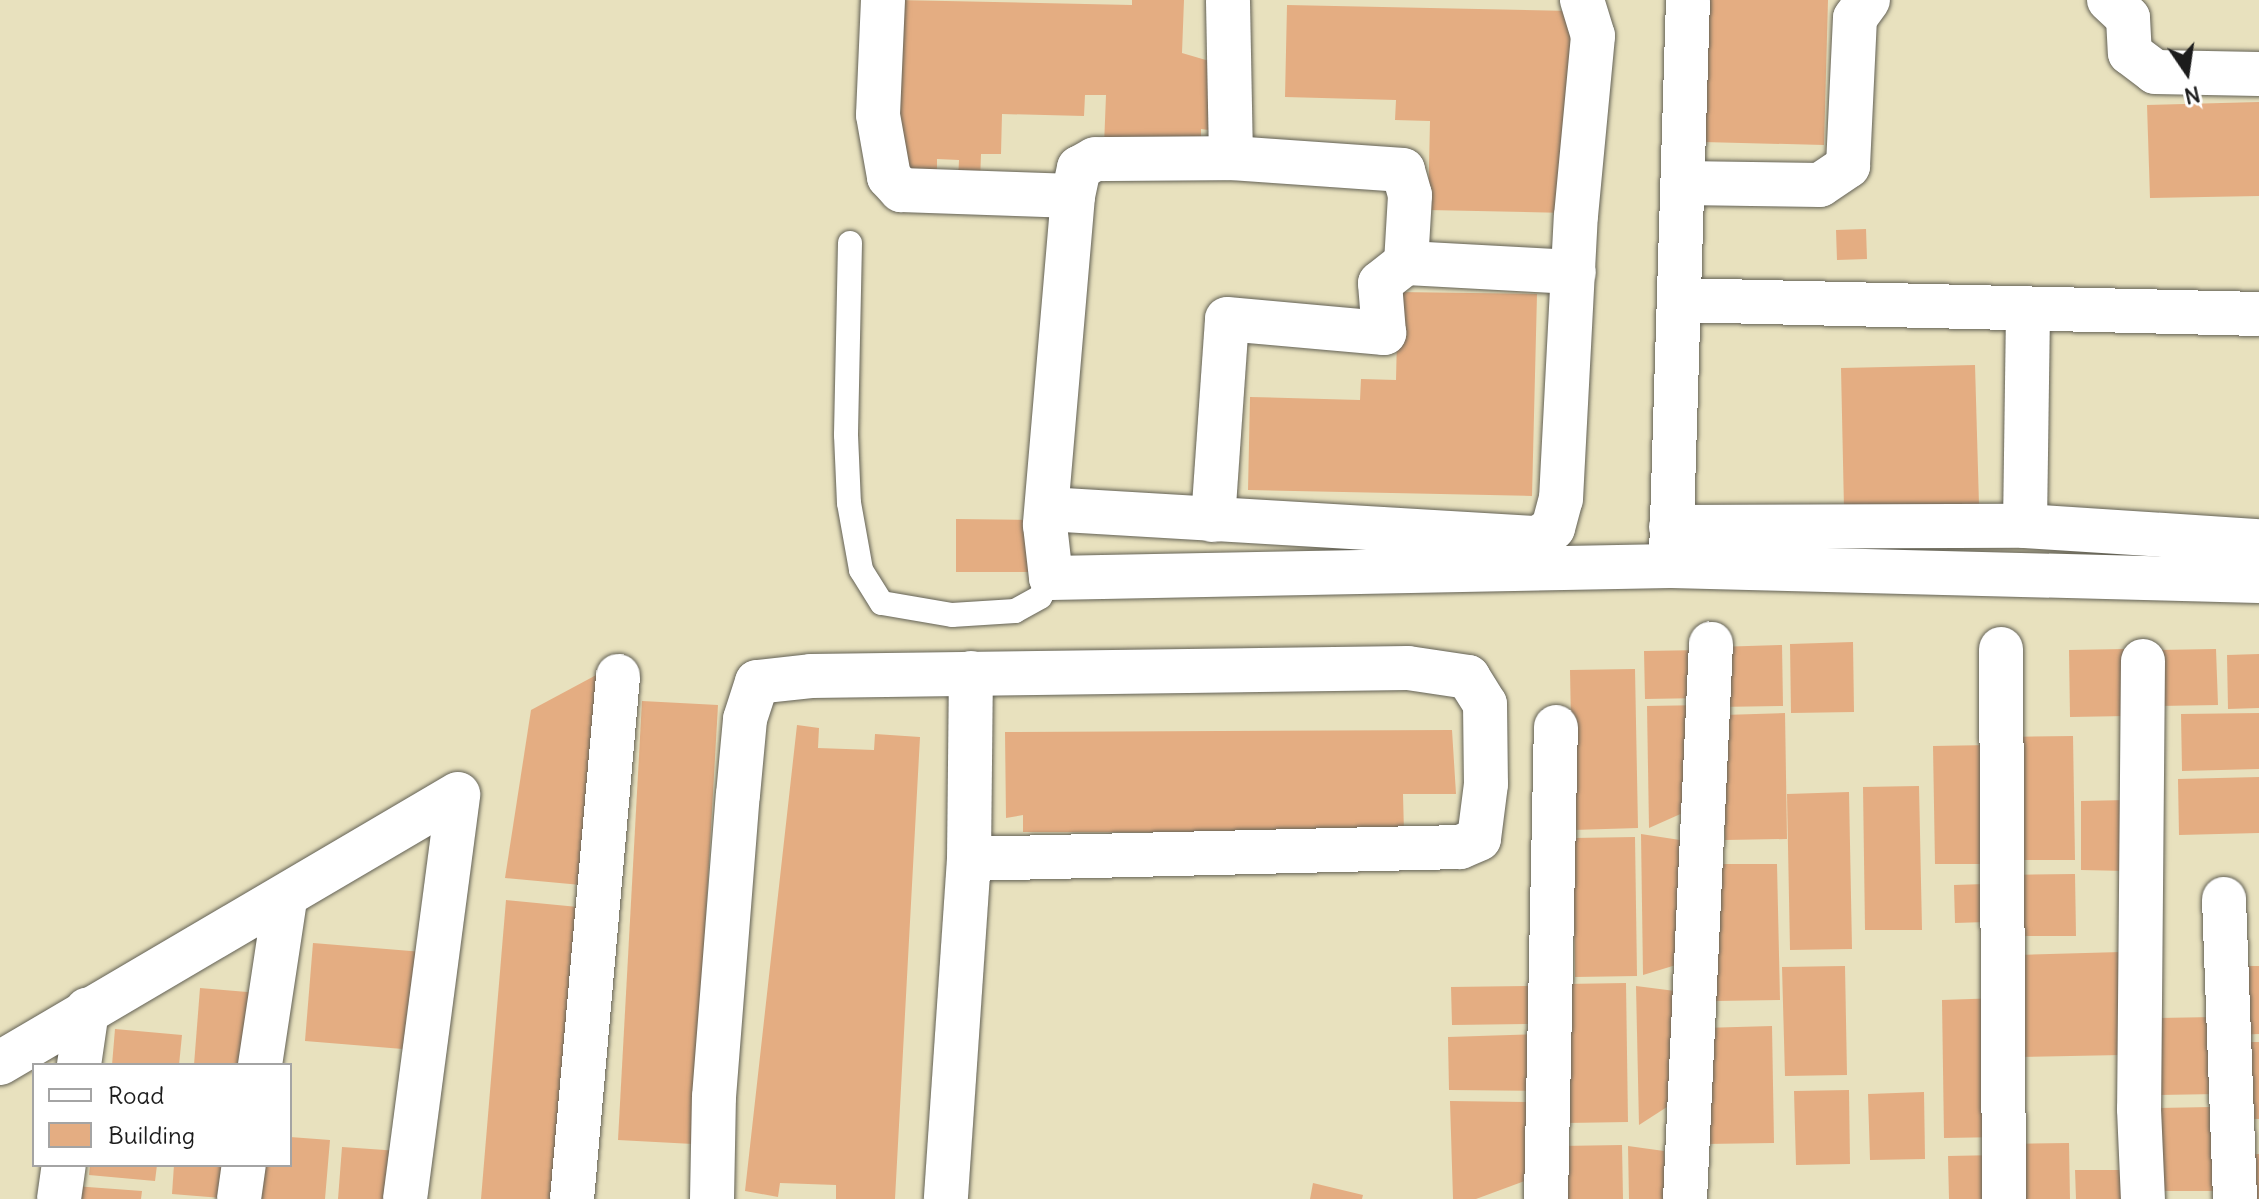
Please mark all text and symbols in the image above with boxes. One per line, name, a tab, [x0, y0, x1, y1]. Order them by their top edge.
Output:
north arrow	[2147, 32, 2227, 112]
text: N	[2182, 80, 2203, 111]
legend	[32, 1063, 292, 1167]
text: Road	[108, 1080, 164, 1110]
text: Building	[108, 1120, 195, 1150]

